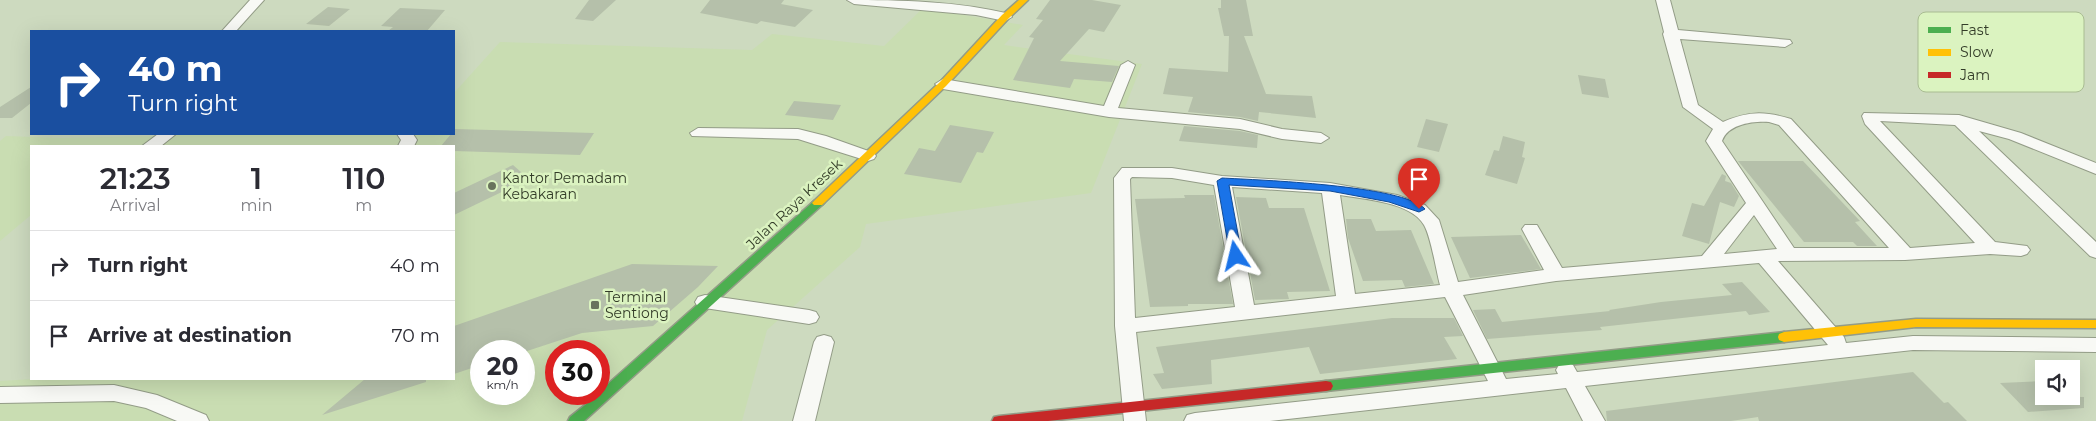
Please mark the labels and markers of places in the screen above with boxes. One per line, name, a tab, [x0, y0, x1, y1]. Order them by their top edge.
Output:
pin	[1398, 158, 1440, 209]
place label: Kantor Pemadam Kebakaran	[502, 169, 627, 203]
marker: Kantor Pemadam Kebakaran	[486, 180, 498, 192]
place label: Terminal Sentiong	[605, 288, 669, 322]
marker: Terminal Sentiong	[589, 299, 601, 311]

